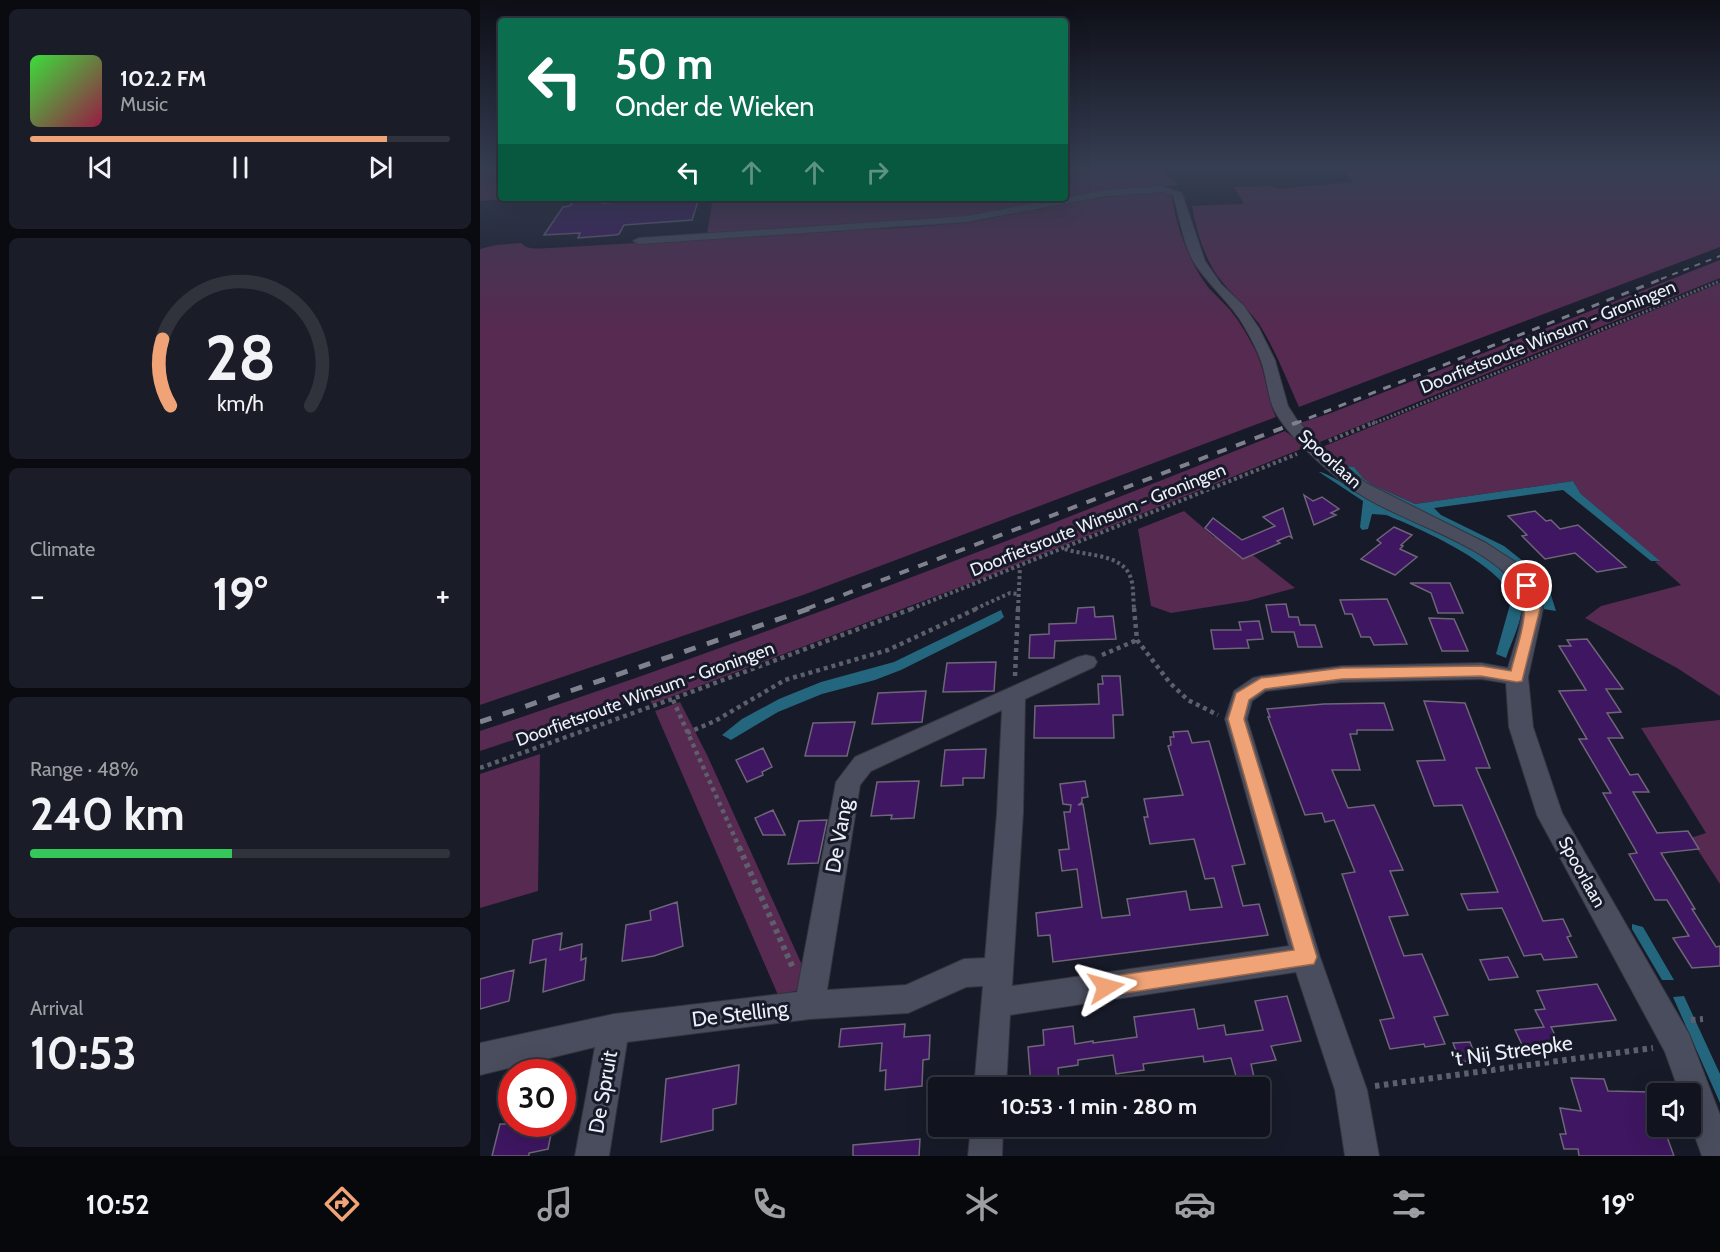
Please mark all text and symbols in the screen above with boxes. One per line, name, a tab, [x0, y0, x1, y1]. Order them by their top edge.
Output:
text: 50 m	[615, 38, 713, 90]
icon: left	[516, 42, 594, 120]
text: 102.2 FM	[120, 65, 206, 92]
text: Onder de Wieken	[615, 90, 814, 123]
text: Music	[120, 92, 168, 116]
icon: previous	[84, 151, 117, 184]
icon: pause	[224, 151, 257, 184]
icon: next	[364, 151, 397, 184]
icon: left	[672, 156, 705, 189]
icon: ahead	[735, 156, 768, 189]
icon: ahead	[798, 156, 831, 189]
icon: right	[861, 156, 894, 189]
street label: Doorfietsroute Winsum - Groningen	[1417, 276, 1679, 398]
text: 28	[205, 320, 275, 396]
text: km/h	[217, 390, 263, 416]
street label: Spoorlaan	[1294, 425, 1366, 493]
street label: Doorfietsroute Winsum - Groningen	[967, 459, 1229, 581]
text: Climate	[30, 537, 95, 561]
pin	[1501, 560, 1552, 611]
text: 19°	[213, 567, 267, 621]
icon: arrive	[1510, 569, 1543, 602]
text: −	[30, 575, 45, 615]
text: +	[435, 575, 450, 615]
street label: Doorfietsroute Winsum - Groningen	[513, 637, 777, 751]
text: Range · 48%	[30, 757, 138, 781]
text: 240 km	[30, 787, 185, 841]
street label: De Vang	[820, 796, 857, 875]
street label: Spoorlaan	[1554, 833, 1610, 911]
position arrow	[1074, 955, 1138, 1019]
street label: De Stelling	[690, 995, 790, 1032]
text: Arrival	[30, 996, 83, 1020]
text: 10:53	[30, 1026, 137, 1080]
street label: 't Nij Streepke	[1450, 1030, 1574, 1072]
street label: De Spruit	[583, 1049, 622, 1135]
speed limit sign: 30	[498, 1059, 576, 1137]
map controls	[1647, 1083, 1701, 1137]
button: sound	[1647, 1083, 1701, 1137]
text: 10:53 · 1 min · 280 m	[1001, 1093, 1197, 1120]
icon: directions	[321, 1183, 363, 1225]
icon: music	[534, 1183, 576, 1225]
icon: phone	[748, 1183, 790, 1225]
icon: climate	[961, 1183, 1003, 1225]
icon: car	[1174, 1183, 1216, 1225]
icon: filters	[1388, 1183, 1430, 1225]
text: 10:52	[86, 1188, 150, 1221]
text: 19°	[1601, 1188, 1634, 1221]

